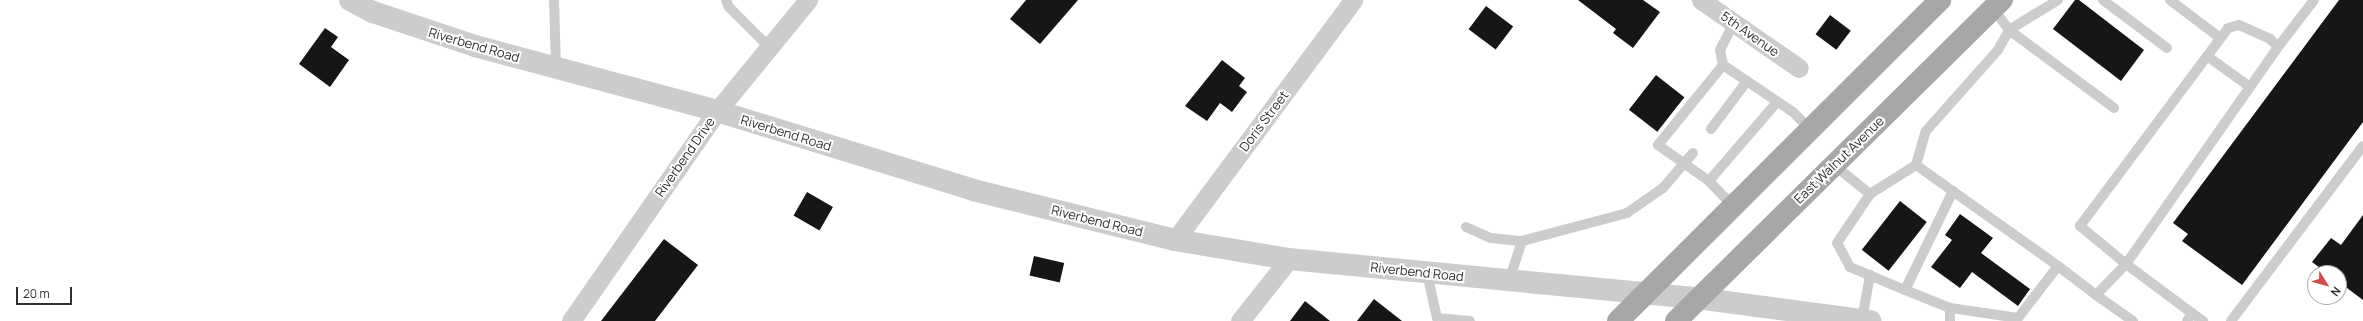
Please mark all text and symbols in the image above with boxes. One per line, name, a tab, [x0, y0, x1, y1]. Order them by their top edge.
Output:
street label: 5th Avenue	[1718, 8, 1782, 60]
street label: Riverbend Road	[427, 25, 521, 65]
street label: Doris Street	[1236, 88, 1292, 154]
street label: Riverbend Road	[739, 112, 833, 154]
street label: East Walnut Avenue	[1791, 113, 1887, 207]
street label: Riverbend Drive	[652, 114, 718, 200]
street label: Riverbend Road	[1050, 202, 1144, 240]
street label: Riverbend Road	[1370, 259, 1464, 285]
north arrow	[2307, 265, 2347, 305]
scale bar	[18, 279, 74, 305]
text: N	[2328, 284, 2345, 300]
text: 20 m	[23, 285, 50, 302]

